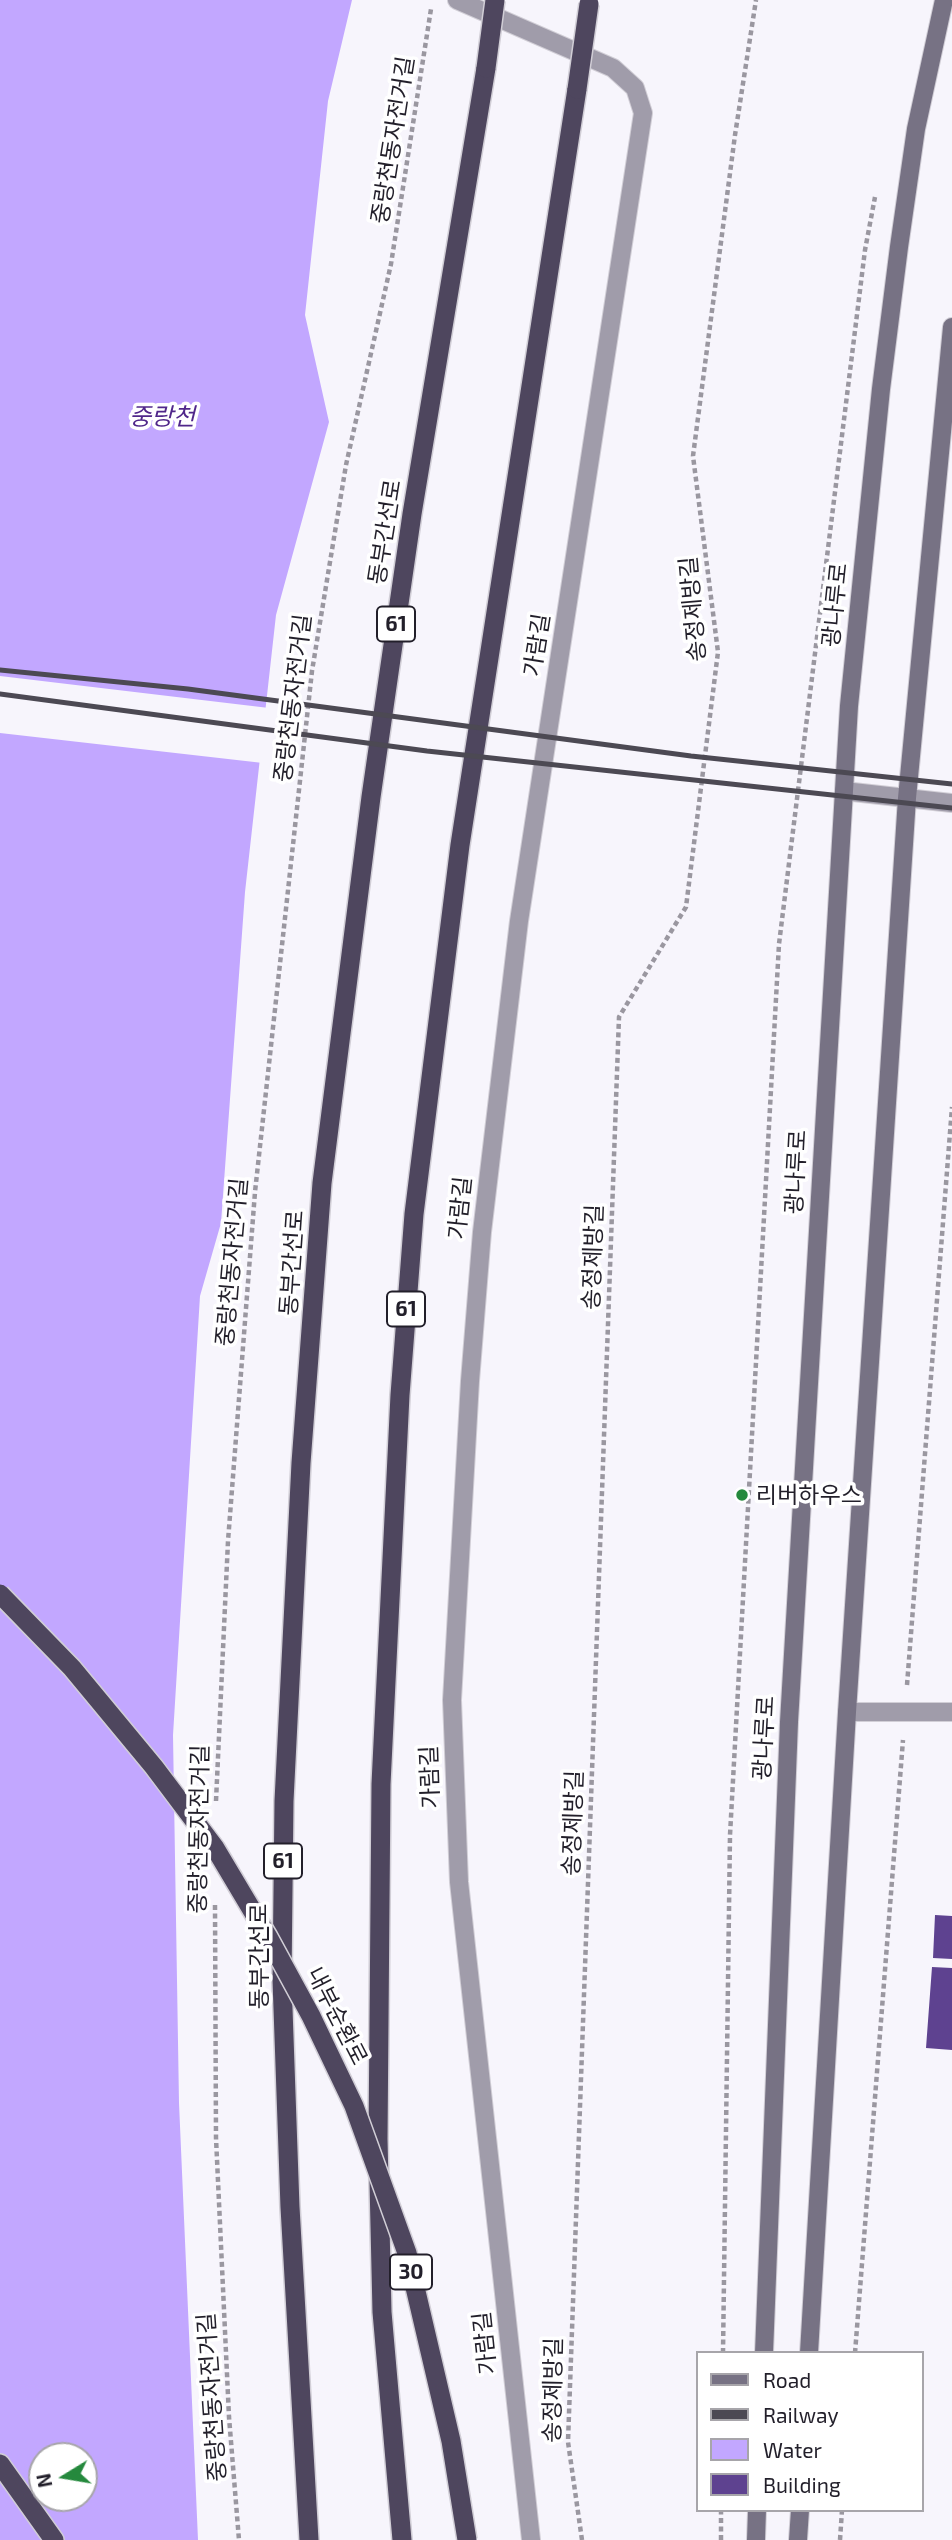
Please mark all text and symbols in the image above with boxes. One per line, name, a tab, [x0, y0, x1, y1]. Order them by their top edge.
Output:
street label: 중랑천동자전거길	[366, 54, 420, 226]
water label: 중랑천	[129, 403, 195, 431]
street label: 동부간선로	[363, 478, 407, 586]
street label: 송정제방길	[675, 555, 711, 663]
street label: 광나루로	[817, 561, 853, 649]
road number: 61	[377, 606, 415, 642]
street label: 가람길	[518, 611, 556, 679]
street label: 중랑천동자전거길	[269, 612, 317, 784]
street label: 광나루로	[780, 1129, 812, 1215]
street label: 가람길	[443, 1175, 477, 1241]
street label: 중랑천동자전거길	[211, 1176, 253, 1348]
street label: 송정제방길	[577, 1204, 609, 1310]
street label: 동부간선로	[275, 1209, 309, 1317]
road number: 61	[387, 1292, 425, 1326]
place label: 리버하우스	[756, 1481, 862, 1509]
marker: 리버하우스	[734, 1487, 750, 1503]
street label: 광나루로	[748, 1695, 780, 1781]
street label: 중랑천동자전거길	[184, 1744, 214, 1914]
street label: 가람길	[415, 1745, 445, 1809]
street label: 송정제방길	[557, 1770, 589, 1876]
road number: 61	[264, 1843, 302, 1878]
street label: 동부간선로	[245, 1903, 273, 2009]
street label: 내부순환로	[301, 1963, 373, 2069]
road number: 30	[390, 2254, 432, 2290]
street label: 가람길	[468, 2310, 502, 2376]
street label: 중랑천동자전거길	[192, 2312, 232, 2482]
street label: 송정제방길	[538, 2337, 568, 2443]
legend	[696, 2351, 924, 2512]
text: Road	[763, 2367, 811, 2392]
text: Railway	[763, 2402, 839, 2427]
text: Water	[763, 2437, 822, 2462]
north arrow	[28, 2442, 98, 2512]
text: N	[31, 2472, 56, 2490]
text: Building	[763, 2472, 841, 2497]

